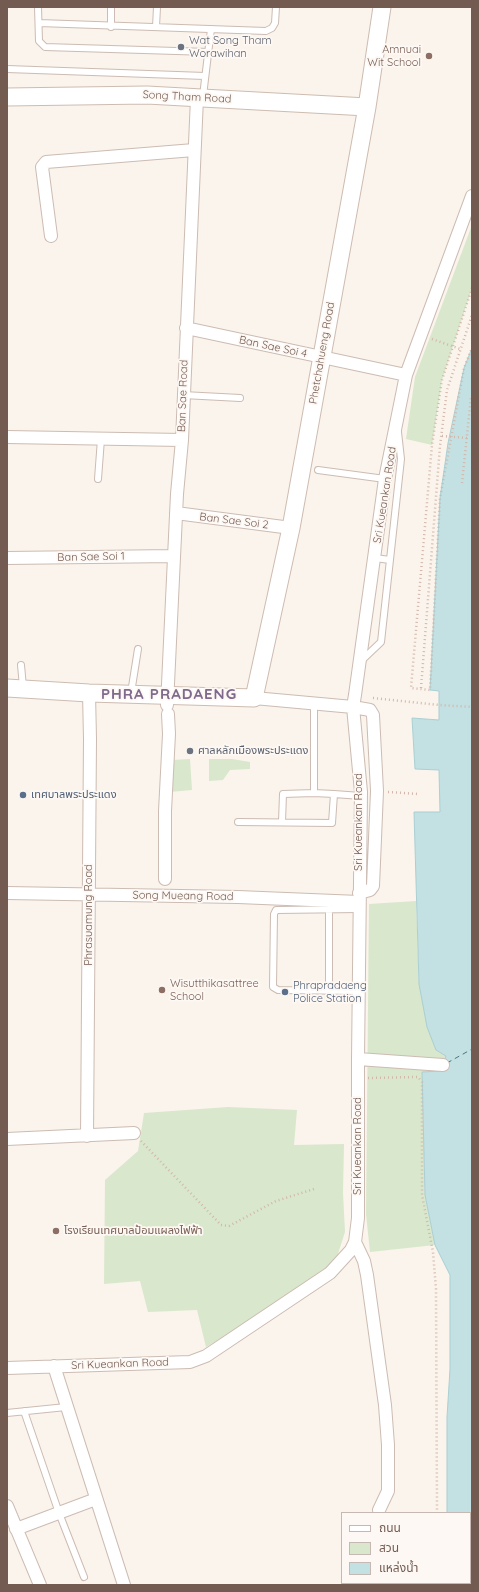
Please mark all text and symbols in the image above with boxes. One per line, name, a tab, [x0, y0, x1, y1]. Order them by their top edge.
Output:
place label: Wat Song Tham Worawihan	[189, 34, 272, 60]
marker: Wat Song Tham Worawihan	[176, 42, 186, 52]
place label: Amnuai Wit School	[367, 43, 421, 69]
marker: Amnuai Wit School	[424, 51, 434, 61]
street label: Song Tham Road	[142, 88, 232, 106]
street label: Phetchahueng Road	[307, 301, 337, 405]
street label: Ban Sae Soi 4	[238, 333, 308, 361]
street label: Ban Sae Road	[175, 360, 191, 432]
street label: Sri Kueankan Road	[371, 446, 399, 544]
street label: Ban Sae Soi 2	[199, 510, 269, 532]
street label: Ban Sae Soi 1	[57, 550, 125, 564]
district label: PHRA PRADAENG	[101, 685, 237, 703]
place label: ศาลหลักเมืองพระประแดง	[198, 744, 309, 758]
marker: ศาลหลักเมืองพระประแดง	[185, 746, 195, 756]
street label: Sri Kueankan Road	[352, 773, 366, 871]
place label: เทศบาลพระประแดง	[31, 788, 117, 802]
marker: เทศบาลพระประแดง	[18, 790, 28, 800]
street label: Phrasuamung Road	[82, 864, 96, 966]
street label: Song Mueang Road	[132, 889, 234, 903]
place label: Wisutthikasattree School	[170, 977, 259, 1003]
place label: Phrapradaeng Police Station	[293, 979, 367, 1005]
marker: Wisutthikasattree School	[157, 985, 167, 995]
marker: Phrapradaeng Police Station	[280, 987, 290, 997]
street label: Sri Kueankan Road	[351, 1097, 365, 1195]
place label: โรงเรียนเทศบาลป้อมแผลงไฟฟ้า	[64, 1224, 202, 1238]
marker: โรงเรียนเทศบาลป้อมแผลงไฟฟ้า	[51, 1226, 61, 1236]
street label: Sri Kueankan Road	[71, 1356, 169, 1372]
legend	[341, 1512, 471, 1584]
text: ถนน	[379, 1520, 401, 1535]
text: สวน	[379, 1540, 399, 1555]
text: แหล่งน้ำ	[379, 1560, 418, 1575]

